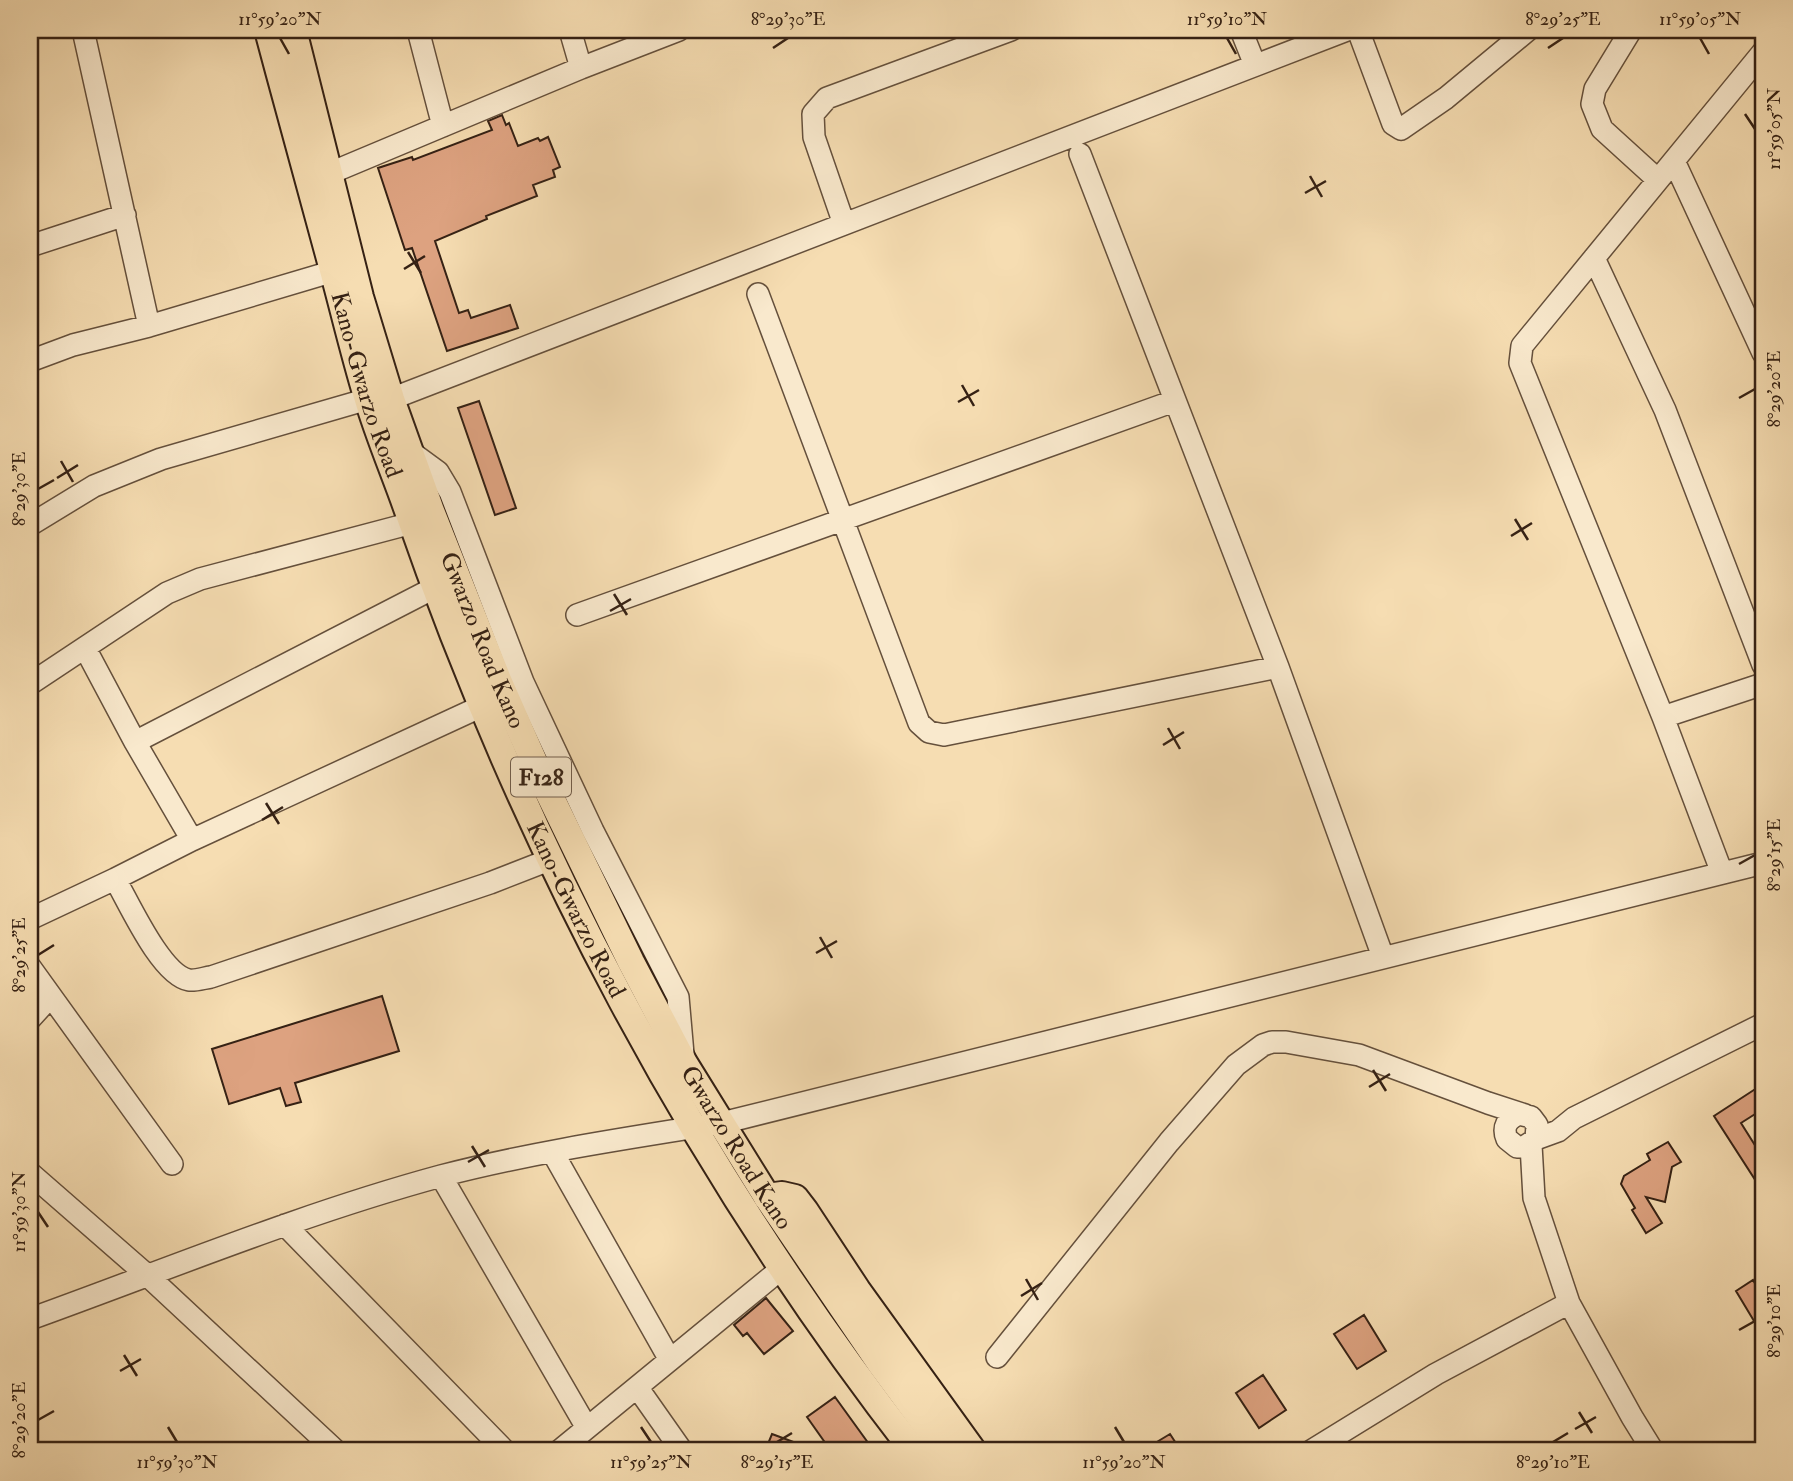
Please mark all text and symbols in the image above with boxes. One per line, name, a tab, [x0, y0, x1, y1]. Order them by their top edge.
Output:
text: 11°59'20"N	[238, 8, 322, 31]
text: 8°29'30"E	[751, 8, 825, 31]
text: 11°59'10"N	[1187, 8, 1267, 31]
text: 8°29'25"E	[1525, 8, 1601, 31]
text: 11°59'05"N	[1659, 8, 1741, 31]
text: 11°59'05"N	[1763, 88, 1786, 170]
street label: Kano-Gwarzo Road	[324, 288, 410, 482]
text: 8°29'20"E	[1763, 351, 1786, 427]
text: 8°29'30"E	[8, 452, 31, 526]
street label: Gwarzo Road Kano	[433, 547, 533, 733]
road number: F128	[511, 758, 571, 796]
street label: Kano-Gwarzo Road	[519, 816, 633, 1003]
text: 8°29'15"E	[1763, 819, 1786, 891]
text: 8°29'25"E	[8, 917, 31, 993]
street label: Gwarzo Road Kano	[674, 1060, 800, 1235]
text: 11°59'30"N	[8, 1171, 31, 1253]
text: 8°29'10"E	[1763, 1284, 1786, 1358]
text: 8°29'20"E	[8, 1382, 31, 1458]
text: 11°59'30"N	[136, 1451, 218, 1474]
text: 11°59'25"N	[610, 1451, 692, 1474]
text: 8°29'15"E	[741, 1451, 813, 1474]
text: 11°59'20"N	[1082, 1451, 1166, 1474]
text: 8°29'10"E	[1516, 1451, 1590, 1474]

